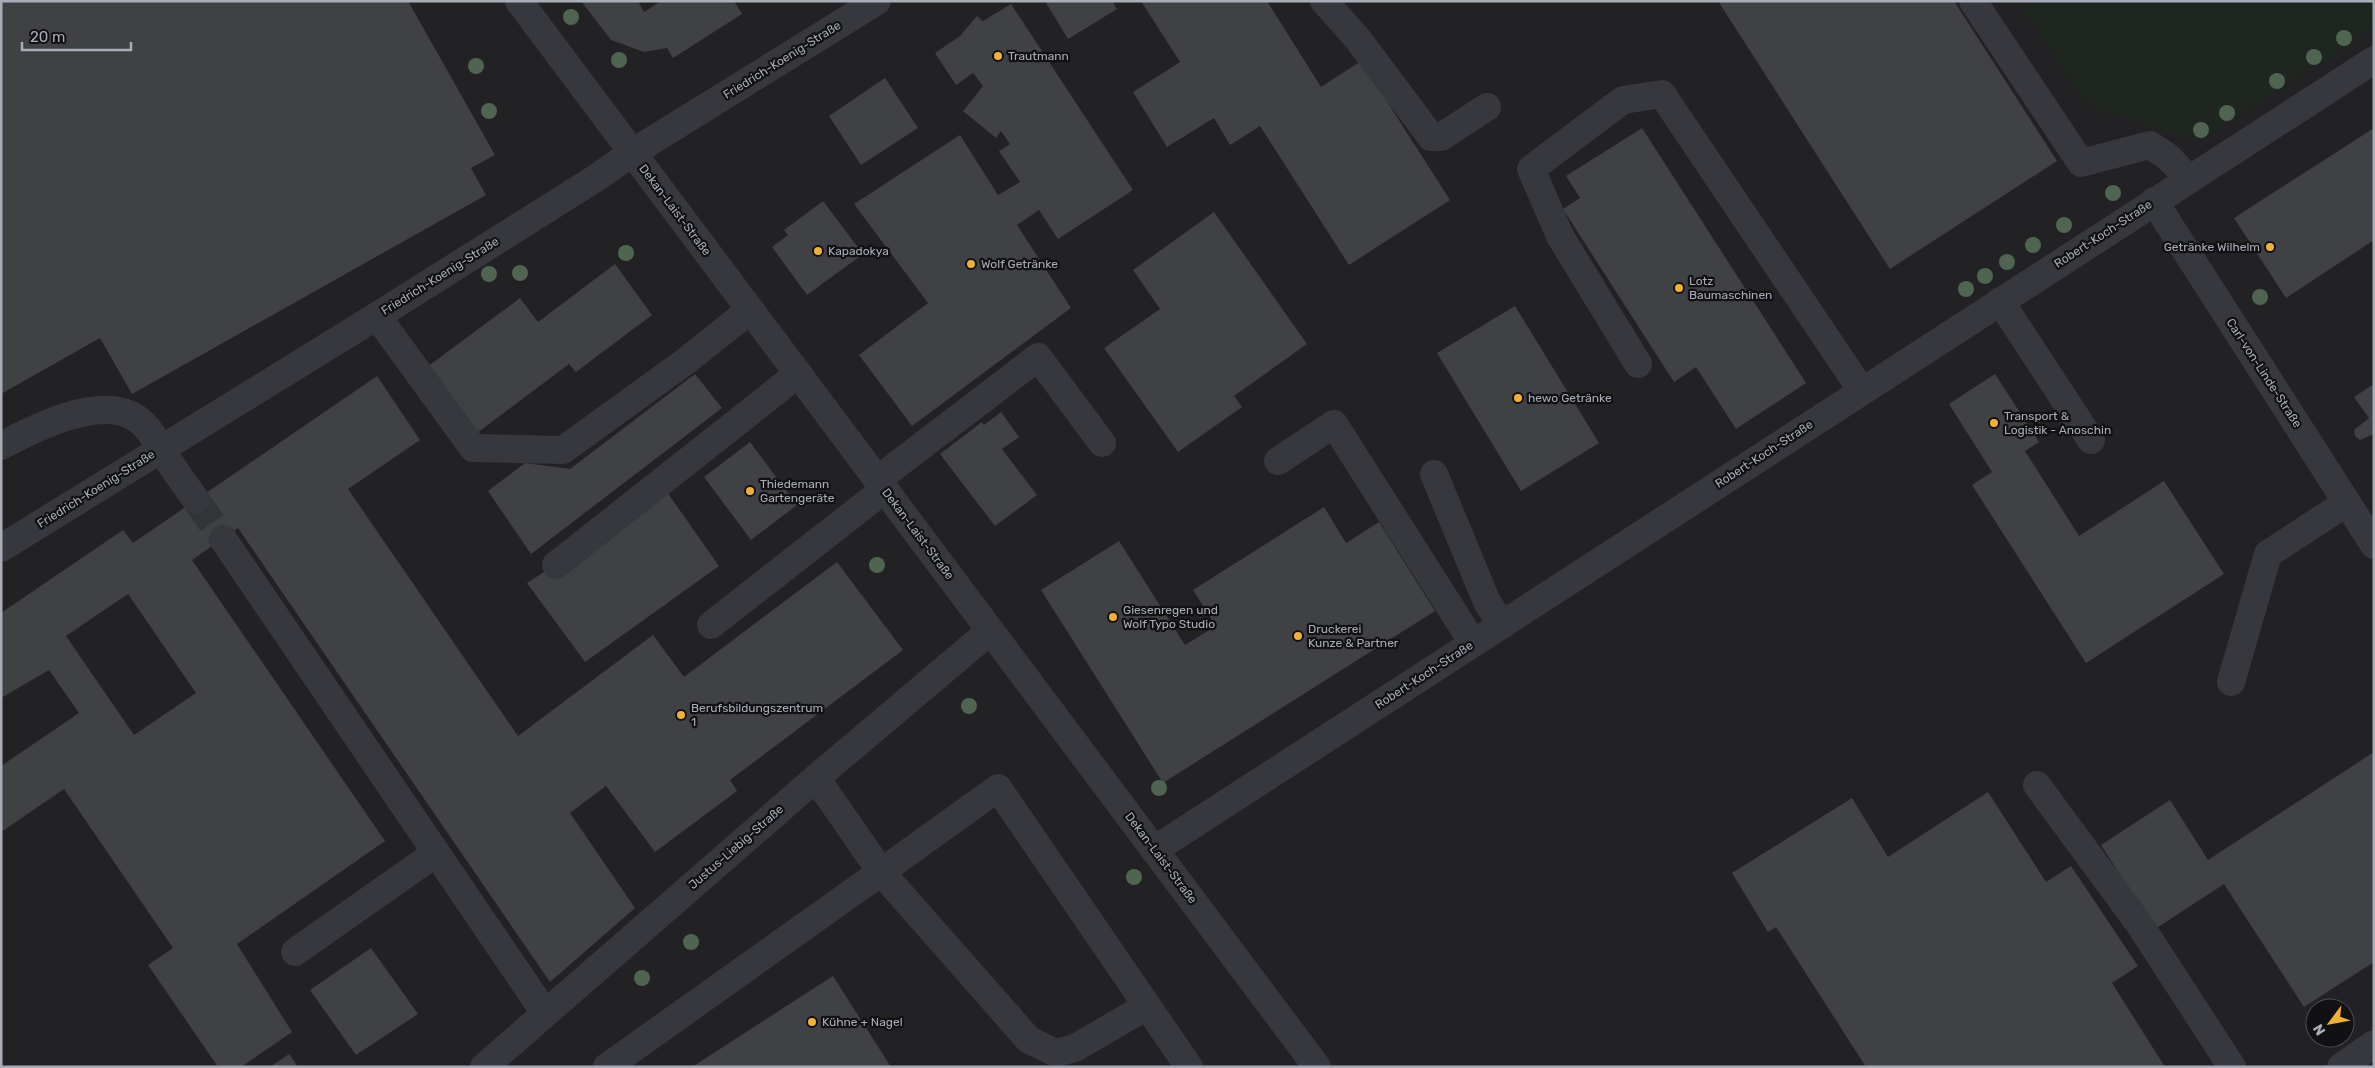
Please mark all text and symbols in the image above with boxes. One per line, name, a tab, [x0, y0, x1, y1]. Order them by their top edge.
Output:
street label: Friedrich-Koenig-Straße	[721, 18, 843, 102]
scale bar	[22, 20, 131, 52]
text: 20 m	[30, 28, 65, 46]
place label: Trautmann	[1008, 49, 1069, 63]
marker: Trautmann	[992, 50, 1004, 62]
street label: Dekan-Laist-Straße	[636, 162, 714, 258]
street label: Robert-Koch-Straße	[2052, 197, 2155, 271]
street label: Friedrich-Koenig-Straße	[379, 234, 501, 318]
place label: Getränke Wilhelm	[2164, 240, 2260, 254]
marker: Getränke Wilhelm	[2264, 241, 2276, 253]
place label: Kapadokya	[828, 244, 889, 258]
marker: Kapadokya	[812, 245, 824, 257]
place label: Wolf Getränke	[981, 257, 1058, 271]
marker: Wolf Getränke	[965, 258, 977, 270]
place label: Lotz Baumaschinen	[1689, 274, 1772, 302]
marker: Lotz Baumaschinen	[1673, 282, 1685, 294]
street label: Carl-von-Linde-Straße	[2223, 316, 2305, 430]
place label: hewo Getränke	[1528, 391, 1612, 405]
marker: hewo Getränke	[1512, 392, 1524, 404]
place label: Transport & Logistik - Anoschin	[2004, 409, 2111, 437]
street label: Robert-Koch-Straße	[1713, 417, 1816, 491]
marker: Transport & Logistik - Anoschin	[1988, 417, 2000, 429]
street label: Friedrich-Koenig-Straße	[35, 447, 157, 531]
place label: Thiedemann Gartengeräte	[760, 477, 835, 505]
marker: Thiedemann Gartengeräte	[744, 485, 756, 497]
street label: Dekan-Laist-Straße	[879, 486, 957, 582]
place label: Giesenregen und Wolf Typo Studio	[1123, 603, 1218, 631]
marker: Giesenregen und Wolf Typo Studio	[1107, 611, 1119, 623]
place label: Druckerei Kunze & Partner	[1308, 622, 1399, 650]
marker: Druckerei Kunze & Partner	[1292, 630, 1304, 642]
street label: Robert-Koch-Straße	[1373, 638, 1476, 712]
place label: Berufsbildungszentrum 1	[691, 701, 823, 729]
marker: Berufsbildungszentrum 1	[675, 709, 687, 721]
street label: Justus-Liebig-Straße	[686, 802, 786, 892]
street label: Dekan-Laist-Straße	[1122, 810, 1200, 906]
north arrow	[2305, 998, 2355, 1048]
place label: Kühne + Nagel	[822, 1015, 903, 1029]
marker: Kühne + Nagel	[806, 1016, 818, 1028]
text: N	[2310, 1021, 2329, 1038]

